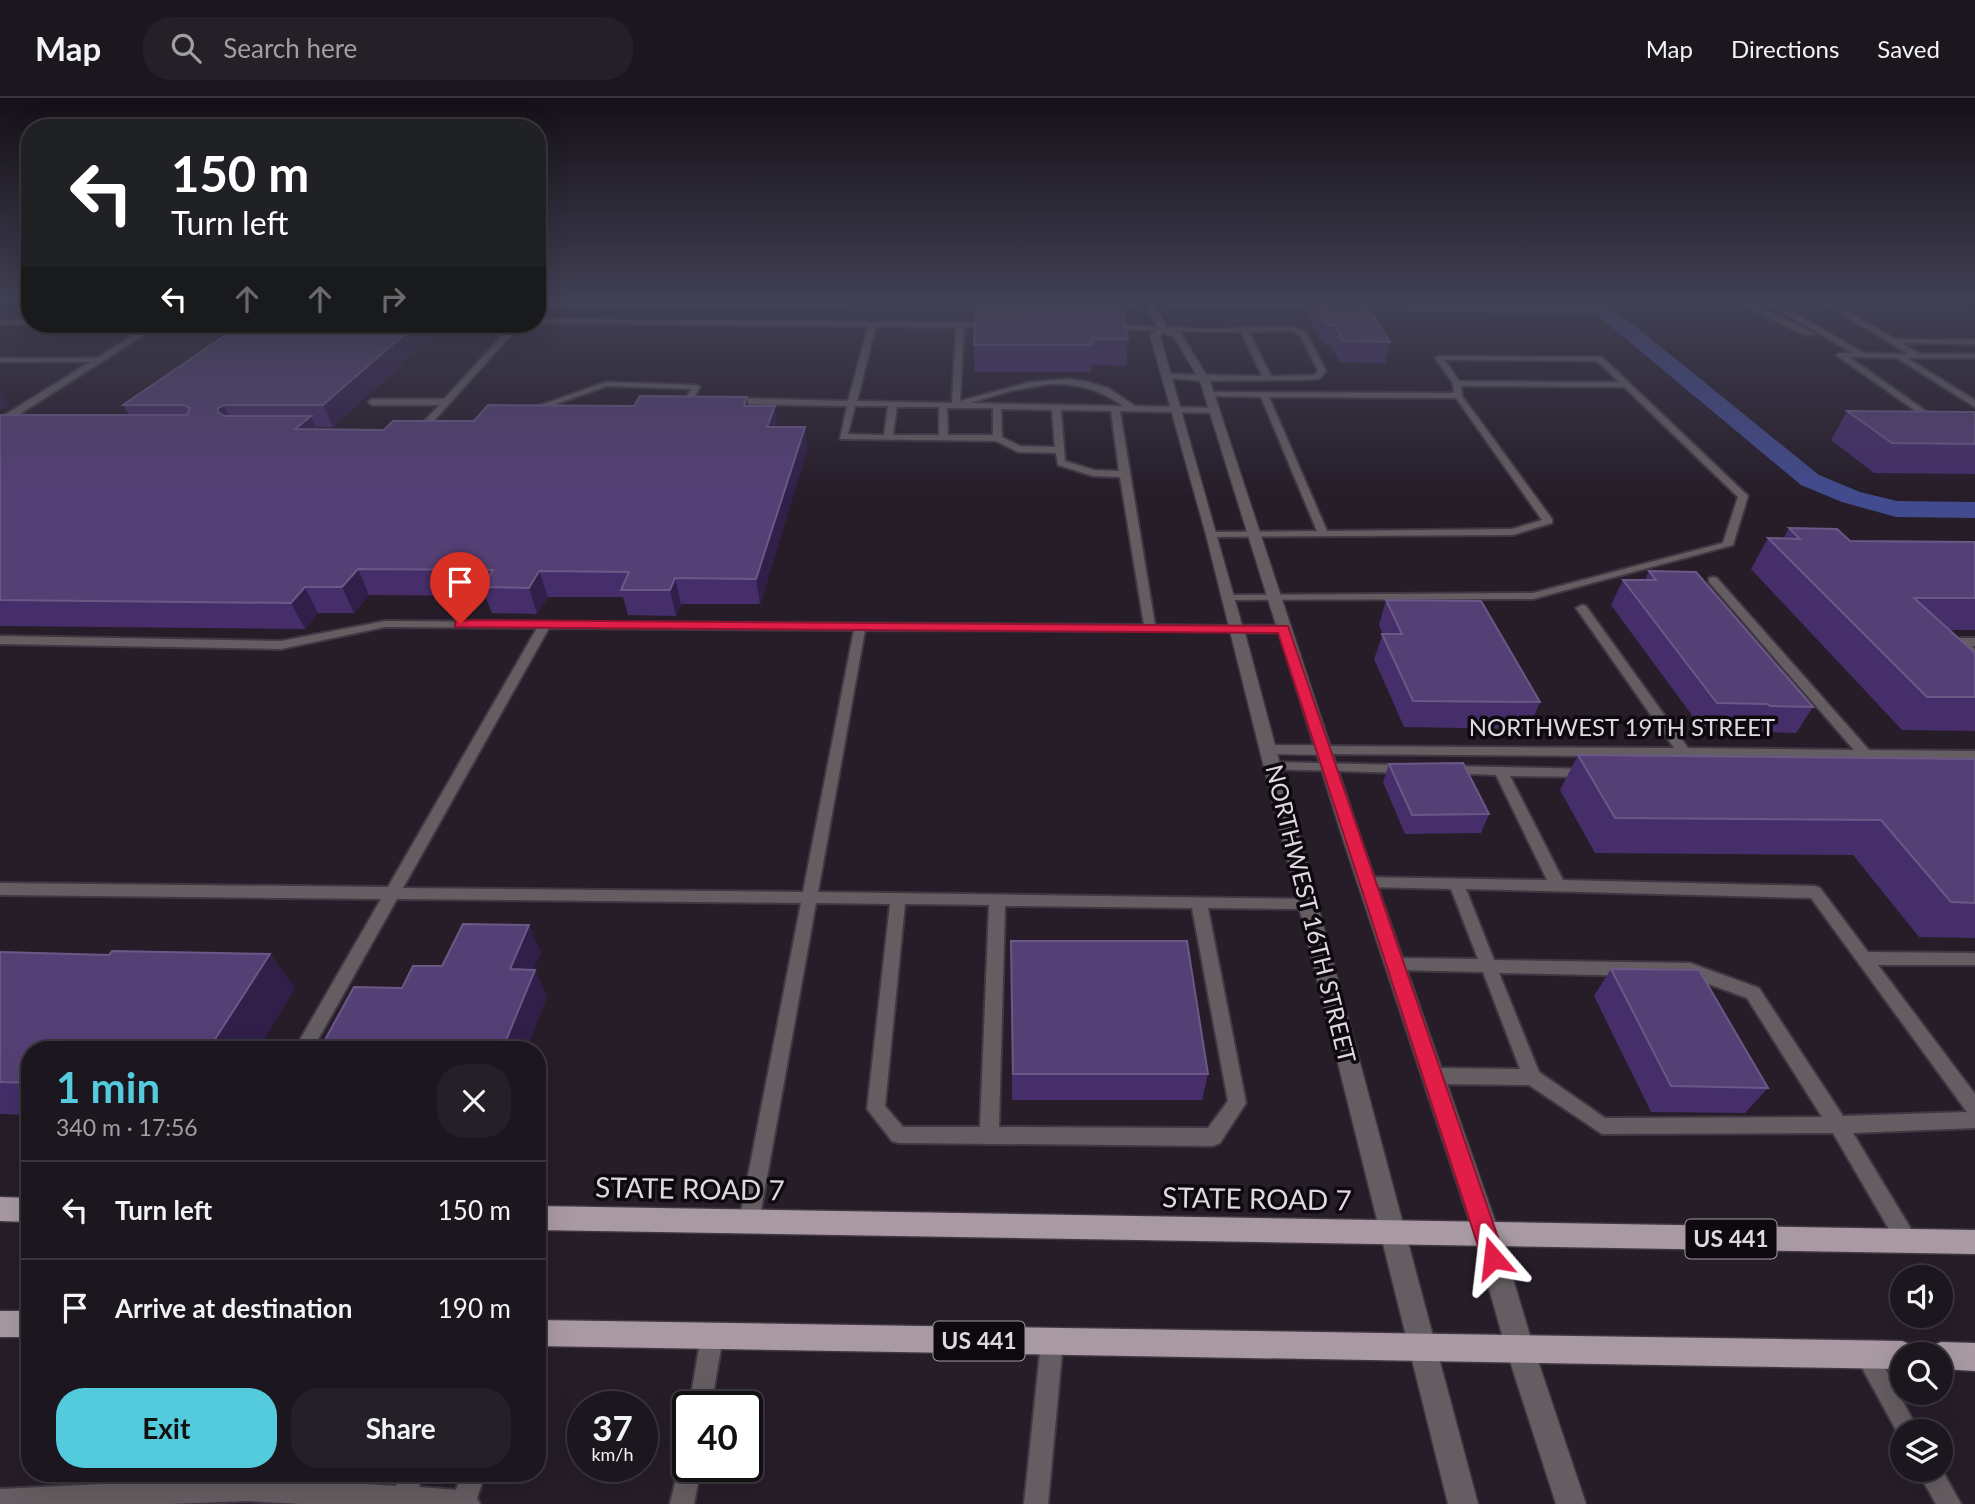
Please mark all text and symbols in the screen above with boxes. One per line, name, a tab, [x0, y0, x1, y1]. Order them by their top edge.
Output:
search box	[143, 17, 633, 80]
text: Map	[35, 28, 101, 68]
icon: search	[167, 29, 205, 67]
text: Search here	[223, 32, 357, 64]
text: Map	[1646, 34, 1693, 63]
text: Directions	[1731, 34, 1839, 63]
text: Saved	[1877, 34, 1940, 63]
text: 150 m	[171, 144, 309, 202]
icon: left	[56, 147, 147, 238]
text: Turn left	[171, 203, 288, 242]
icon: left	[155, 280, 193, 318]
icon: ahead	[228, 280, 266, 318]
icon: ahead	[301, 280, 339, 318]
icon: right	[374, 280, 412, 318]
pin	[430, 552, 490, 624]
icon: arrive	[441, 563, 479, 601]
street label: NORTHWEST 19TH STREET	[1469, 712, 1775, 741]
street label: NORTHWEST 16TH STREET	[1260, 761, 1363, 1066]
text: 1 min	[56, 1062, 160, 1112]
button: close	[437, 1064, 511, 1138]
text: 340 m · 17:56	[56, 1113, 198, 1141]
street label: STATE ROAD 7	[595, 1169, 785, 1207]
street label: STATE ROAD 7	[1162, 1179, 1352, 1217]
icon: left	[56, 1191, 94, 1229]
text: Turn left	[115, 1194, 212, 1226]
text: 150 m	[438, 1194, 511, 1226]
road number: US 441	[1686, 1220, 1776, 1258]
position arrow	[1456, 1221, 1530, 1295]
map controls	[1890, 1265, 1953, 1482]
button: sound	[1890, 1265, 1953, 1328]
icon: arrive	[56, 1289, 94, 1327]
text: Arrive at destination	[115, 1292, 352, 1324]
text: 190 m	[438, 1292, 511, 1324]
road number: US 441	[934, 1322, 1024, 1360]
button: search	[1890, 1342, 1953, 1405]
button: Exit	[56, 1388, 277, 1468]
button: Share	[291, 1388, 511, 1468]
speed limit sign: 40	[672, 1391, 763, 1482]
text: 37	[592, 1406, 633, 1448]
button: layers	[1890, 1419, 1953, 1482]
text: km/h	[591, 1443, 634, 1465]

